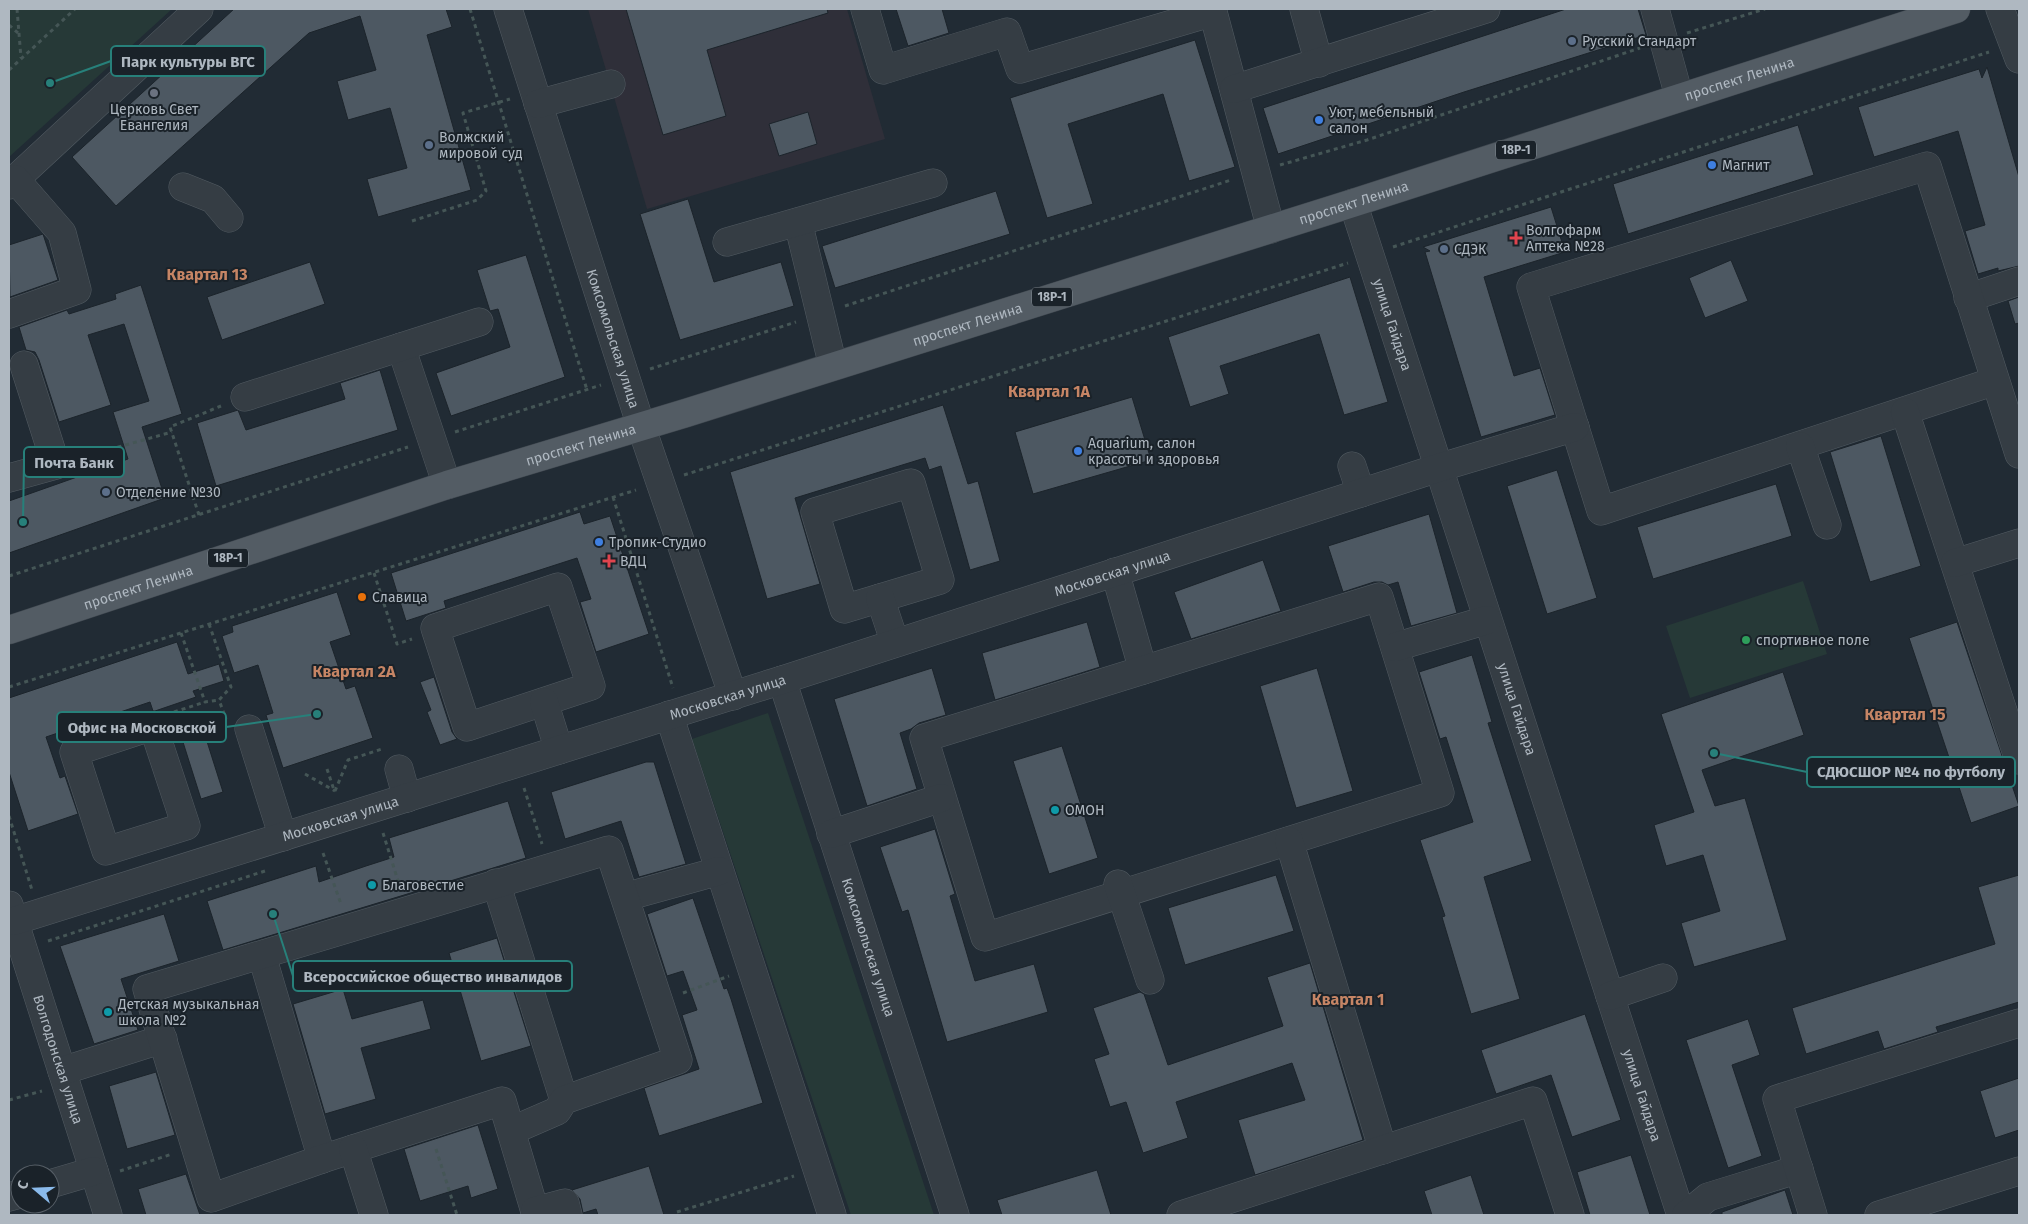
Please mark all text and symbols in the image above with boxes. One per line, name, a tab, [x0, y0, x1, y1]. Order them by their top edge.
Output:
place label: Русский Стандарт	[1582, 33, 1697, 50]
marker: Русский Стандарт	[1566, 35, 1578, 47]
callout: Парк культуры ВГС	[111, 46, 265, 76]
text: Парк культуры ВГС	[121, 53, 255, 71]
street label: проспект Ленина	[1682, 53, 1796, 104]
marker: Церковь Свет Евангелия	[148, 87, 160, 99]
place label: Церковь Свет Евангелия	[110, 101, 199, 134]
place label: Уют, мебельный салон	[1329, 104, 1434, 137]
marker: Уют, мебельный салон	[1313, 114, 1325, 126]
place label: Волжский мировой суд	[439, 129, 523, 162]
marker: Волжский мировой суд	[423, 139, 435, 151]
road number: 18Р-1	[1496, 140, 1536, 160]
place label: Магнит	[1722, 157, 1770, 174]
marker: Магнит	[1706, 159, 1718, 171]
street label: проспект Ленина	[1297, 177, 1411, 228]
place label: Волгофарм Аптека №28	[1526, 222, 1605, 255]
marker: Волгофарм Аптека №28	[1510, 232, 1522, 244]
place label: СДЭК	[1454, 241, 1487, 258]
marker: СДЭК	[1438, 243, 1450, 255]
district label: Квартал 13	[167, 265, 247, 284]
street label: Комсомольская улица	[583, 267, 643, 410]
street label: улица Гайдара	[1370, 277, 1415, 373]
road number: 18Р-1	[1032, 288, 1072, 306]
street label: проспект Ленина	[910, 299, 1024, 350]
district label: Квартал 1А	[1008, 382, 1091, 401]
street label: проспект Ленина	[524, 420, 638, 469]
place label: Aquarium, салон красоты и здоровья	[1088, 435, 1220, 468]
marker: Aquarium, салон красоты и здоровья	[1072, 445, 1084, 457]
callout: Почта Банк	[24, 447, 124, 477]
text: Почта Банк	[34, 454, 114, 472]
place label: Отделение №30	[116, 484, 221, 501]
marker: Отделение №30	[100, 486, 112, 498]
place label: Тропик-Студио	[609, 534, 706, 551]
marker: Тропик-Студио	[593, 536, 605, 548]
street label: Московская улица	[1052, 547, 1172, 600]
road number: 18Р-1	[208, 548, 248, 568]
place label: ВДЦ	[620, 553, 647, 570]
marker: ВДЦ	[602, 554, 616, 568]
street label: проспект Ленина	[81, 561, 195, 613]
place label: Славица	[372, 589, 428, 606]
marker: Славица	[356, 591, 368, 603]
place label: спортивное поле	[1756, 632, 1870, 649]
marker: спортивное поле	[1740, 634, 1752, 646]
street label: улица Гайдара	[1494, 661, 1540, 757]
district label: Квартал 2А	[313, 662, 396, 681]
street label: Московская улица	[667, 671, 788, 723]
district label: Квартал 15	[1864, 705, 1946, 724]
callout: Офис на Московской	[57, 712, 226, 742]
text: Офис на Московской	[68, 719, 216, 737]
callout: СДЮСШОР №4 по футболу	[1807, 757, 2015, 787]
text: СДЮСШОР №4 по футболу	[1817, 763, 2005, 781]
street label: Московская улица	[280, 792, 401, 845]
place label: ОМОН	[1065, 802, 1105, 819]
marker: ОМОН	[1049, 804, 1061, 816]
street label: Комсомольская улица	[838, 876, 899, 1019]
place label: Благовестие	[382, 877, 464, 894]
marker: Благовестие	[366, 879, 378, 891]
callout: Всероссийское общество инвалидов	[293, 961, 572, 991]
text: Всероссийское общество инвалидов	[304, 968, 562, 986]
district label: Квартал 1	[1312, 990, 1384, 1009]
street label: Волгодонская улица	[30, 993, 87, 1126]
place label: Детская музыкальная школа №2	[117, 996, 260, 1029]
marker: Детская музыкальная школа №2	[102, 1006, 114, 1018]
street label: улица Гайдара	[1619, 1047, 1665, 1143]
north arrow	[10, 1164, 60, 1214]
text: С	[14, 1178, 33, 1192]

